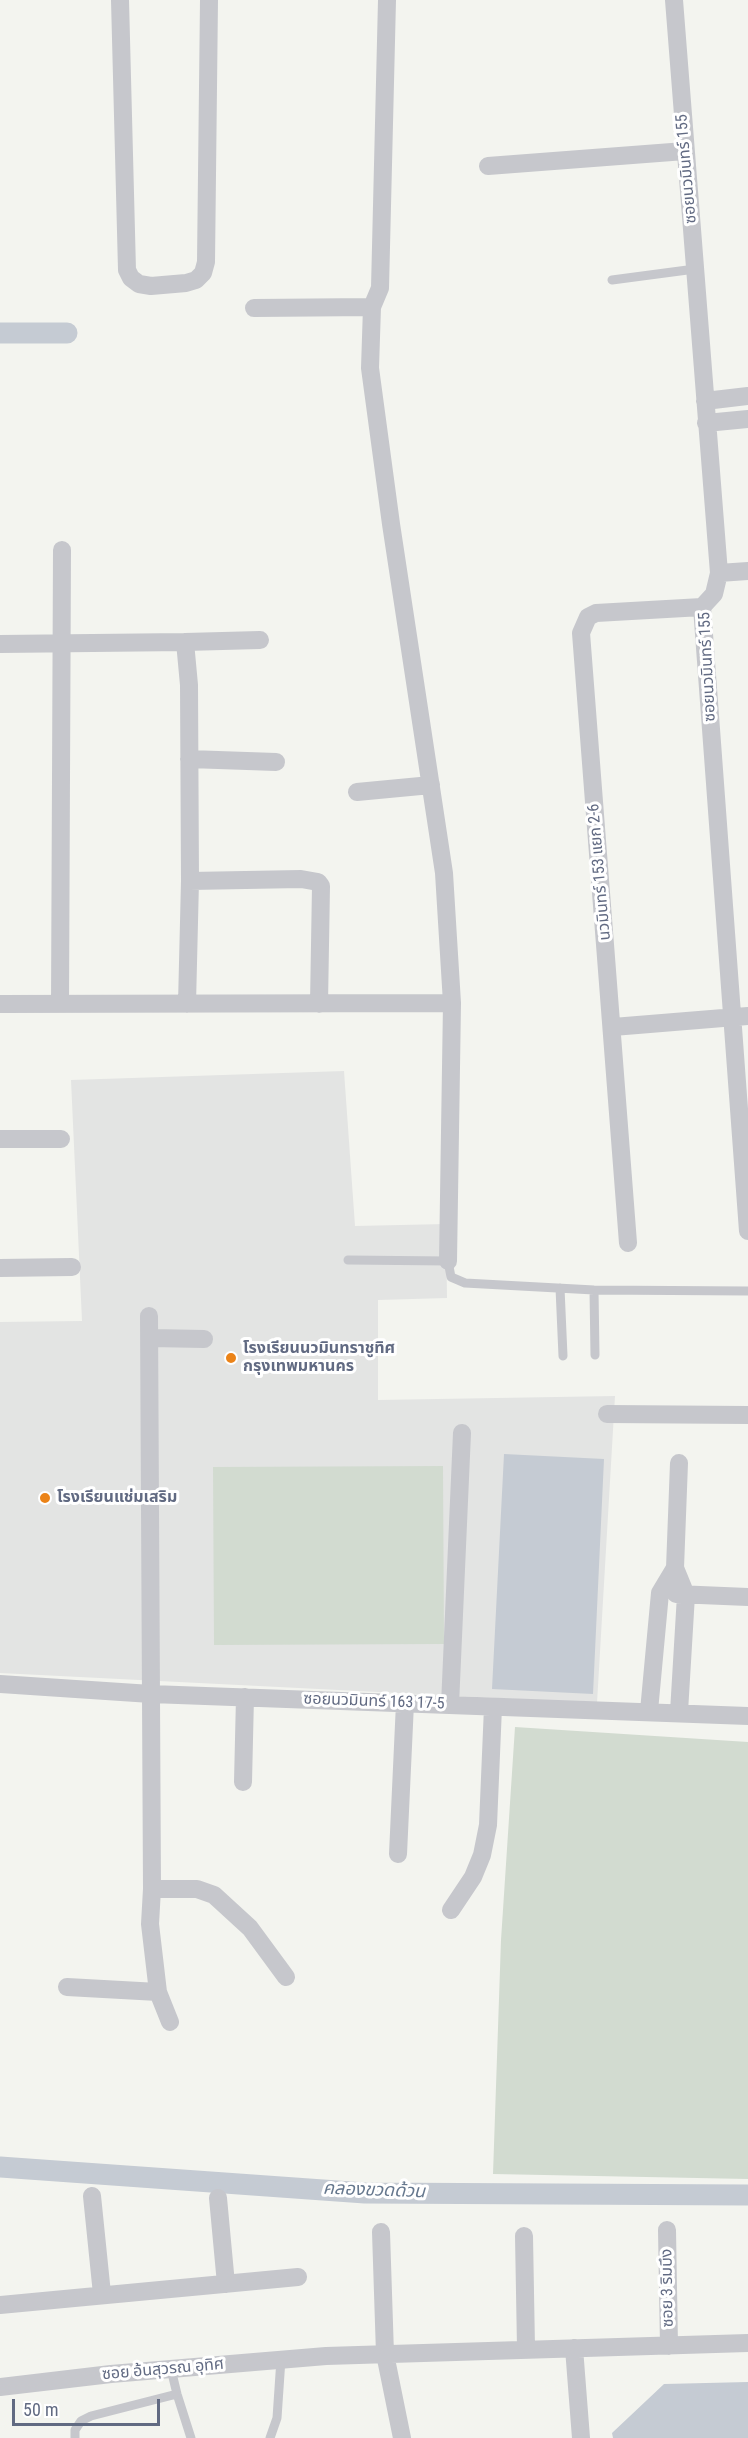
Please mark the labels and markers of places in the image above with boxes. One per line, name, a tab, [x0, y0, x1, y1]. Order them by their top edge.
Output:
place label: โรงเรียนนวมินทราชูทิศ กรุงเทพมหานคร	[243, 1339, 395, 1377]
marker: โรงเรียนนวมินทราชูทิศ กรุงเทพมหานคร	[224, 1351, 238, 1365]
place label: โรงเรียนแช่มเสริม	[57, 1488, 177, 1508]
marker: โรงเรียนแช่มเสริม	[38, 1491, 52, 1505]

